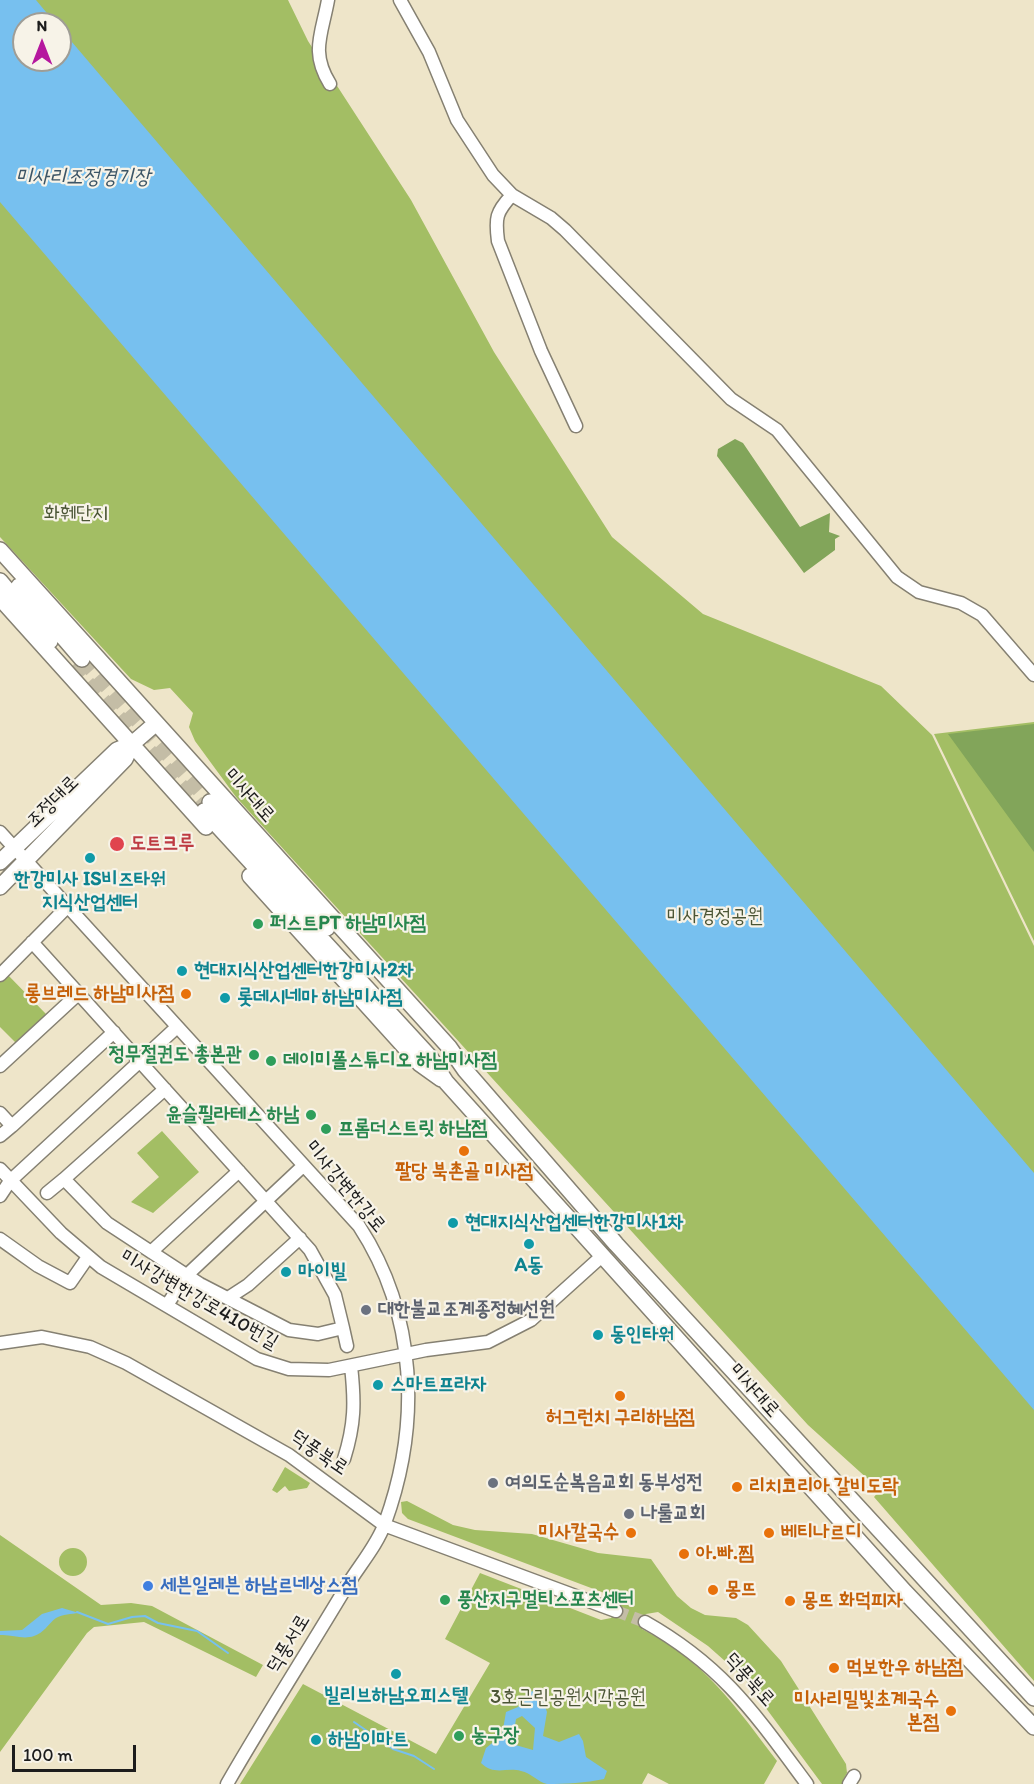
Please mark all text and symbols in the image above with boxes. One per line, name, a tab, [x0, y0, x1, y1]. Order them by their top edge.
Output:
north arrow	[12, 12, 72, 72]
text: N	[37, 16, 47, 35]
water label: 미사리조정경기장	[15, 165, 151, 191]
park label: 화훼단지	[44, 502, 108, 526]
street label: 미사대로	[219, 764, 279, 828]
street label: 조정대로	[22, 771, 84, 833]
place label: 도트크루	[130, 832, 194, 856]
marker: 도트크루	[108, 835, 126, 853]
marker: 한강미사 IS비즈타워 지식산업센터	[83, 851, 97, 865]
place label: 한강미사 IS비즈타워 지식산업센터	[14, 868, 166, 915]
park label: 미사경정공원	[667, 905, 763, 929]
place label: 퍼스트PT 하남미사점	[270, 912, 426, 936]
marker: 퍼스트PT 하남미사점	[251, 917, 265, 931]
place label: 현대지식산업센터한강미사2차	[194, 959, 414, 983]
marker: 현대지식산업센터한강미사2차	[175, 964, 189, 978]
place label: 롱브레드 하남미사점	[25, 982, 174, 1006]
place label: 롯데시네마 하남미사점	[237, 986, 402, 1010]
marker: 롱브레드 하남미사점	[179, 987, 193, 1001]
marker: 롯데시네마 하남미사점	[218, 991, 232, 1005]
place label: 정무절권도 총본관	[109, 1043, 242, 1067]
marker: 정무절권도 총본관	[247, 1048, 261, 1062]
place label: 데이미폴스튜디오 하남미사점	[283, 1049, 497, 1073]
marker: 데이미폴스튜디오 하남미사점	[264, 1054, 278, 1068]
place label: 윤슬필라테스 하남	[166, 1103, 299, 1127]
marker: 윤슬필라테스 하남	[304, 1108, 318, 1122]
place label: 프롬더스트릿 하남점	[338, 1117, 487, 1141]
marker: 프롬더스트릿 하남점	[319, 1122, 333, 1136]
street label: 미사강변한강로	[300, 1136, 390, 1238]
marker: 팔당 북촌골 미사점	[457, 1144, 471, 1158]
place label: 팔당 북촌골 미사점	[395, 1160, 533, 1184]
place label: 현대지식산업센터한강미사1차	[465, 1211, 683, 1235]
marker: 현대지식산업센터한강미사1차	[446, 1216, 460, 1230]
marker: A동	[522, 1237, 536, 1251]
street label: 미사강변한강로410번길	[116, 1245, 282, 1355]
place label: A동	[515, 1254, 543, 1278]
place label: 마이빌	[298, 1260, 346, 1284]
marker: 마이빌	[279, 1265, 293, 1279]
place label: 대한불교조계종정혜선원	[378, 1298, 555, 1322]
marker: 대한불교조계종정혜선원	[359, 1303, 373, 1317]
place label: 동인타워	[610, 1323, 674, 1347]
marker: 동인타워	[591, 1328, 605, 1342]
street label: 미사대로	[724, 1359, 784, 1423]
place label: 스마트프라자	[390, 1373, 487, 1397]
marker: 스마트프라자	[371, 1378, 385, 1392]
marker: 허그런치 구리하남점	[613, 1389, 627, 1403]
place label: 허그런치 구리하남점	[545, 1406, 695, 1430]
street label: 덕풍북로	[286, 1425, 352, 1481]
place label: 여의도순복음교회 동부성전	[505, 1471, 703, 1495]
place label: 리치코리아 갈비도락	[749, 1475, 898, 1499]
marker: 여의도순복음교회 동부성전	[486, 1476, 500, 1490]
marker: 리치코리아 갈비도락	[730, 1480, 744, 1494]
place label: 나룰교회	[641, 1502, 705, 1526]
marker: 나룰교회	[622, 1507, 636, 1521]
place label: 미사칼국수	[539, 1521, 619, 1545]
place label: 베티나르디	[781, 1521, 861, 1545]
marker: 미사칼국수	[624, 1526, 638, 1540]
marker: 베티나르디	[762, 1526, 776, 1540]
place label: 아.빠.찜	[696, 1542, 754, 1566]
marker: 아.빠.찜	[677, 1547, 691, 1561]
place label: 세븐일레븐 하남르네상스점	[160, 1574, 358, 1598]
place label: 몽뜨	[725, 1578, 757, 1602]
marker: 세븐일레븐 하남르네상스점	[141, 1579, 155, 1593]
marker: 몽뜨	[706, 1583, 720, 1597]
place label: 풍산지구멀티스포츠센터	[457, 1588, 634, 1612]
place label: 몽뜨 화덕피자	[802, 1589, 903, 1613]
marker: 풍산지구멀티스포츠센터	[438, 1593, 452, 1607]
marker: 몽뜨 화덕피자	[783, 1594, 797, 1608]
street label: 덕풍서로	[262, 1610, 316, 1678]
street label: 덕풍북로	[719, 1648, 779, 1712]
place label: 먹보한우 하남점	[846, 1656, 963, 1680]
marker: 먹보한우 하남점	[827, 1661, 841, 1675]
marker: 빌리브하남오피스텔	[389, 1667, 403, 1681]
place label: 빌리브하남오피스텔	[324, 1684, 468, 1708]
park label: 3호근린공원시각공원	[490, 1686, 646, 1710]
place label: 미사리밀빛초계국수 본점	[794, 1688, 939, 1735]
marker: 미사리밀빛초계국수 본점	[944, 1704, 958, 1718]
place label: 농구장	[471, 1724, 519, 1748]
place label: 하남이마트	[328, 1728, 408, 1752]
marker: 농구장	[452, 1729, 466, 1743]
scale bar	[15, 1733, 140, 1771]
marker: 하남이마트	[309, 1733, 323, 1747]
text: 100 m	[23, 1744, 73, 1766]

